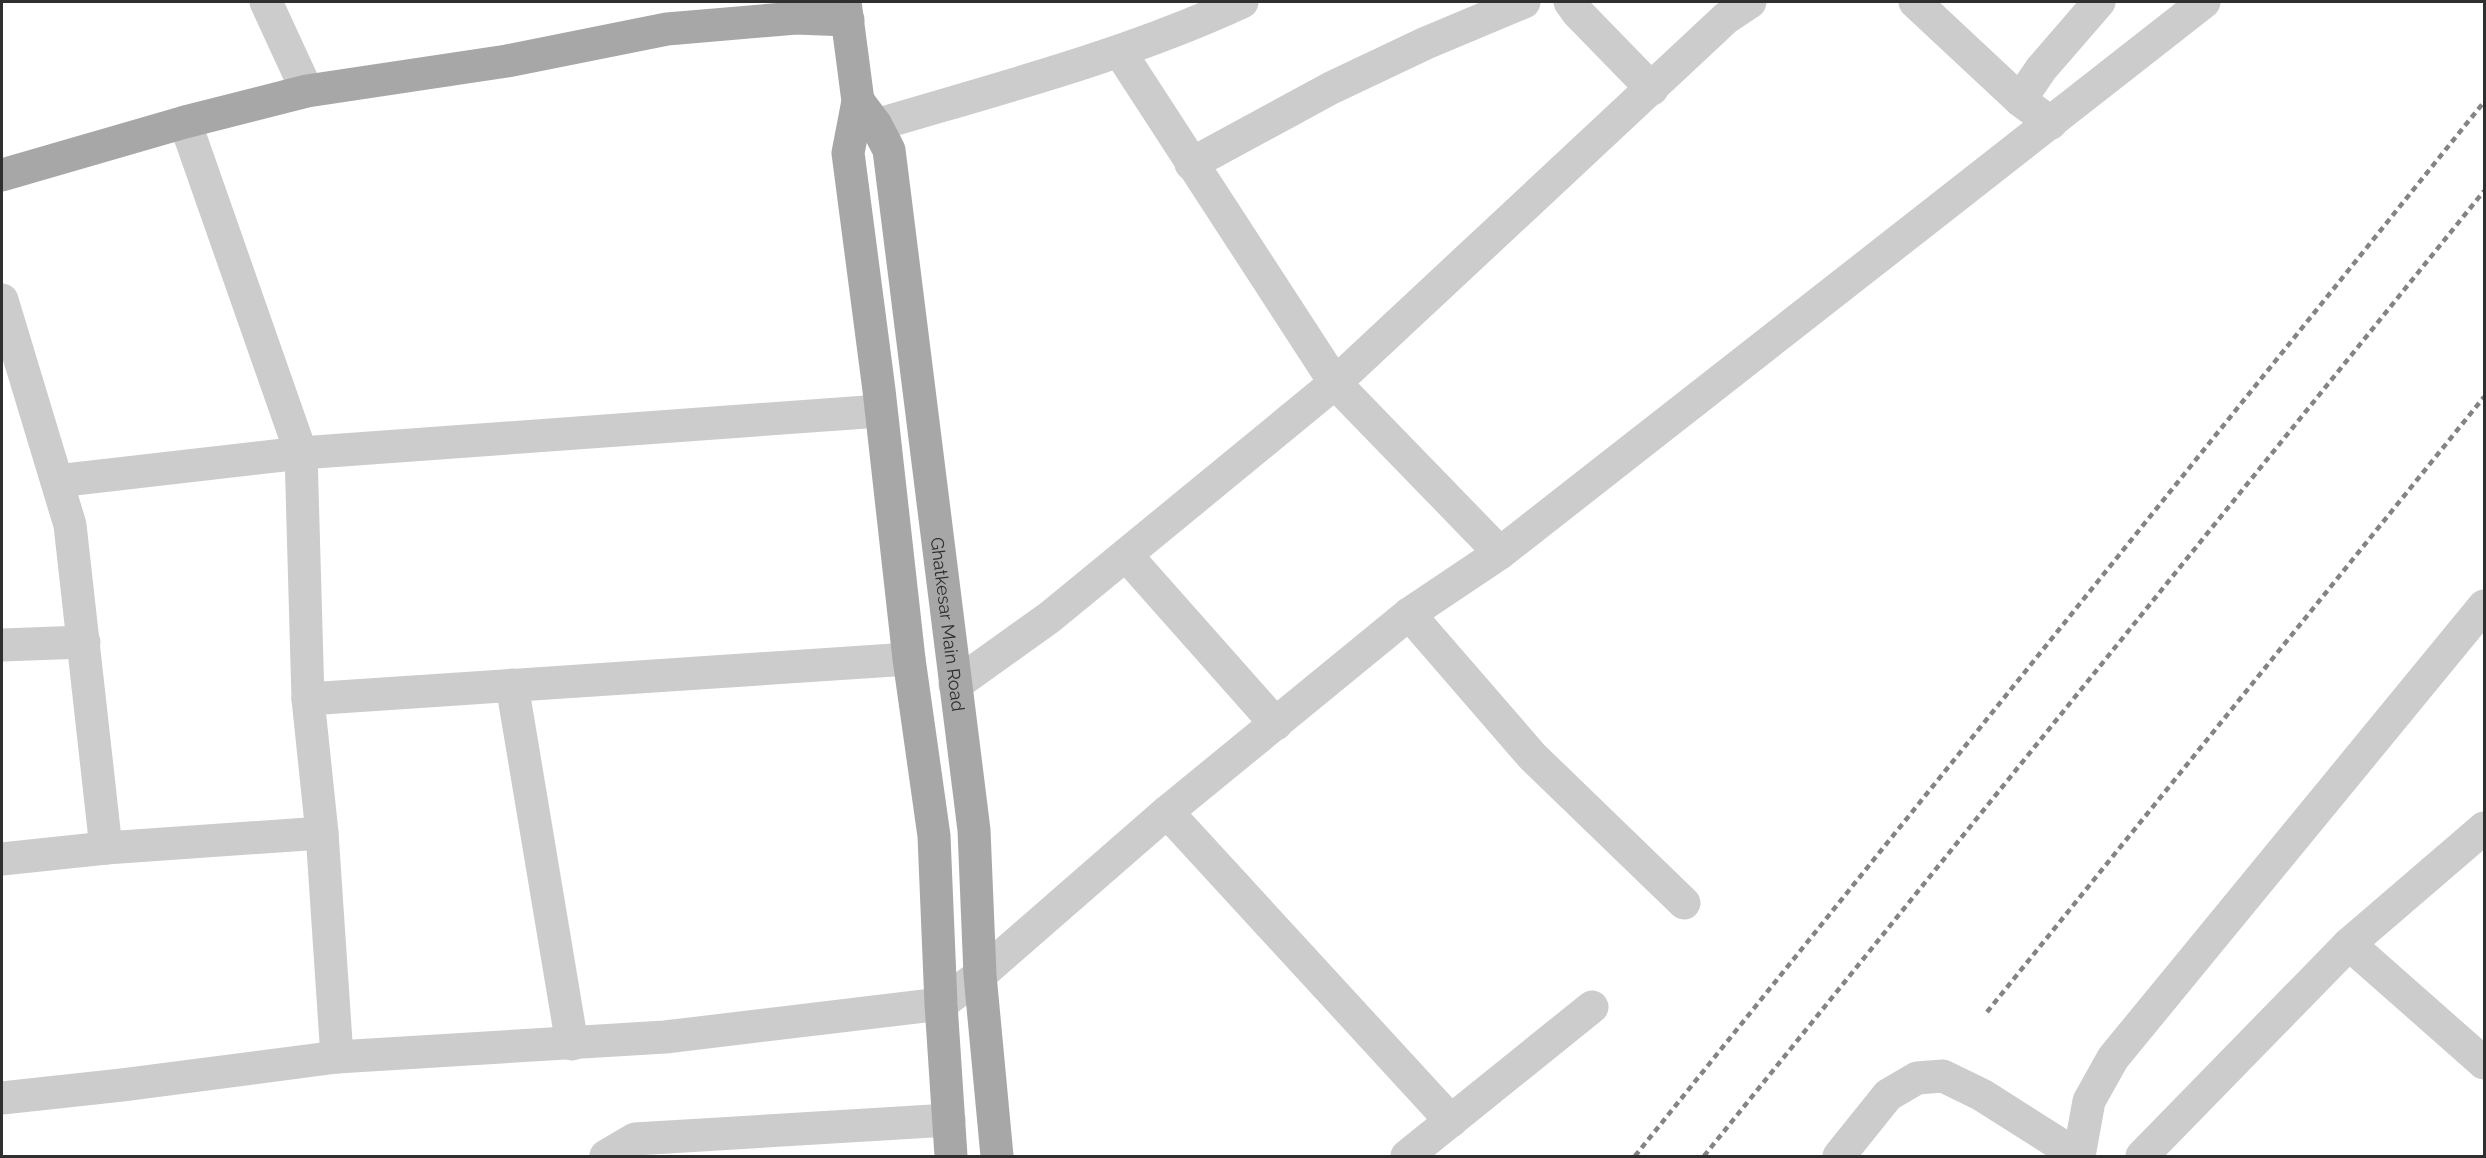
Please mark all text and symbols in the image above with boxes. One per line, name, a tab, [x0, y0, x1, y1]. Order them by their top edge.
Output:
street label: Ghatkesar Main Road	[927, 536, 970, 713]

